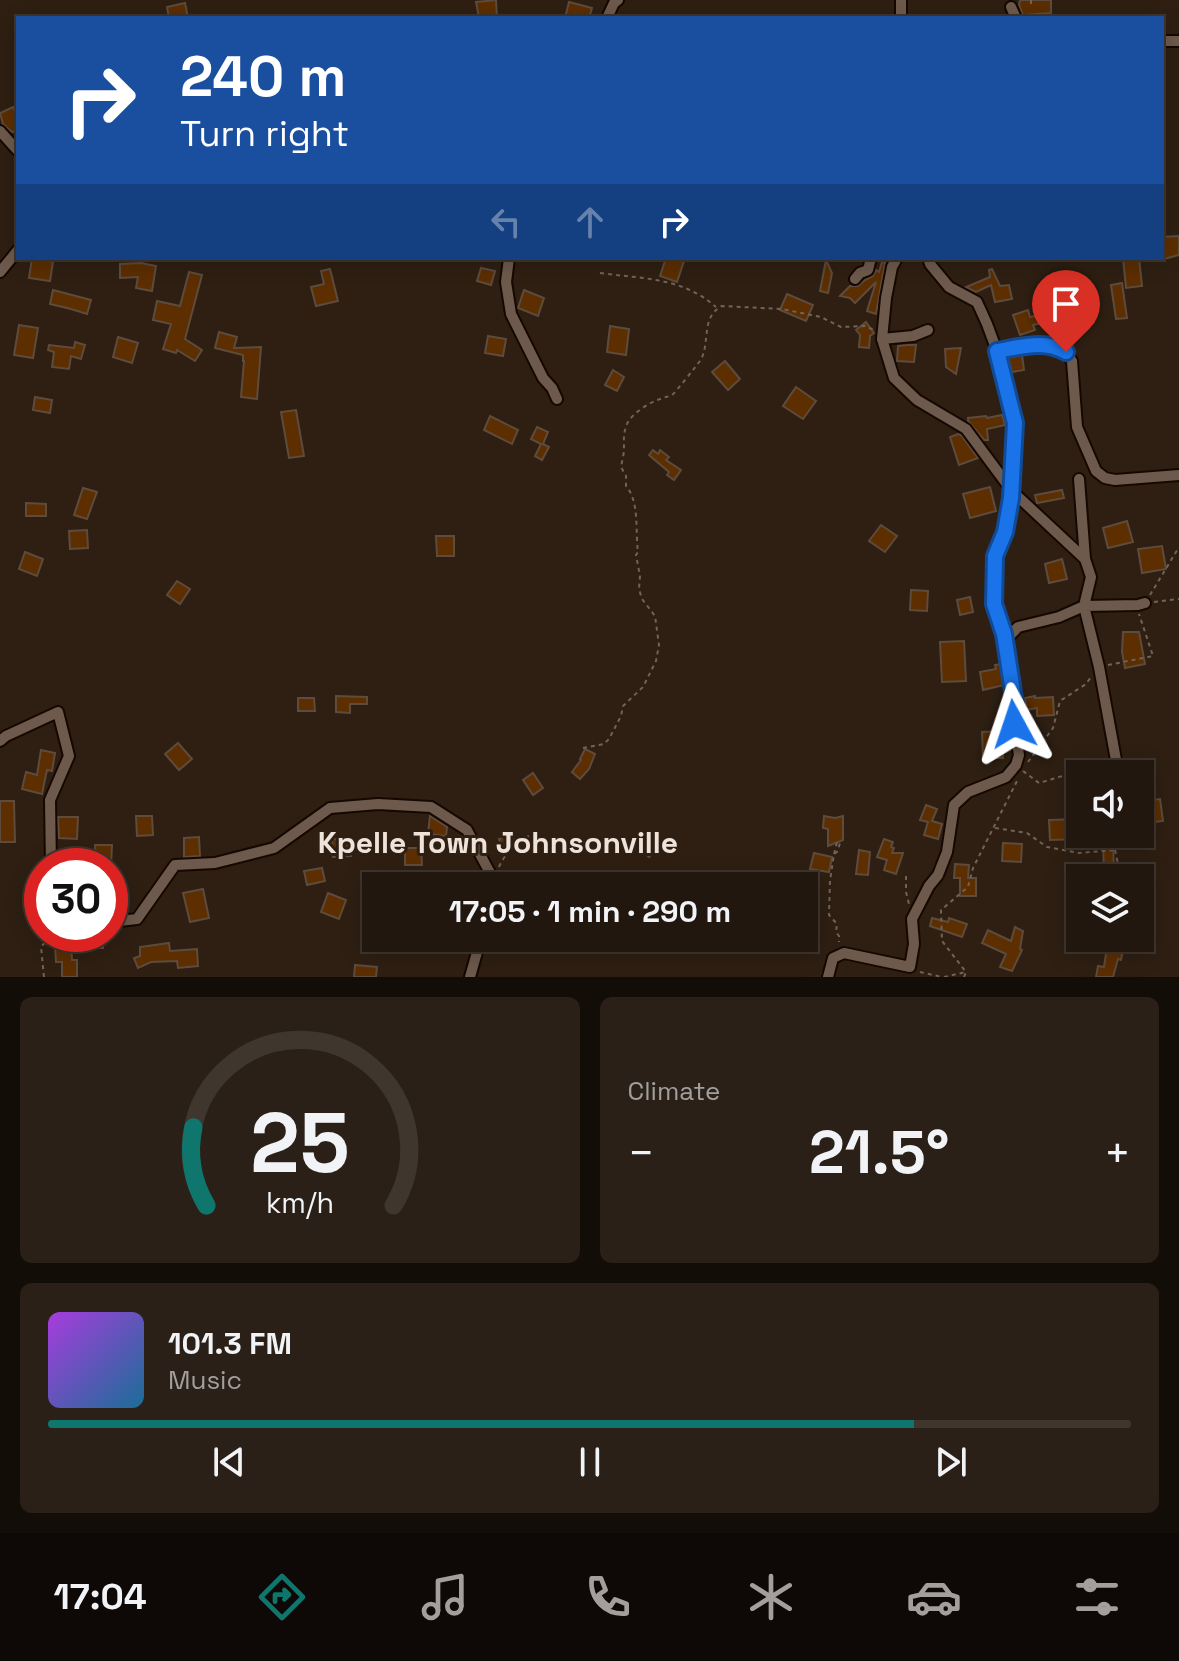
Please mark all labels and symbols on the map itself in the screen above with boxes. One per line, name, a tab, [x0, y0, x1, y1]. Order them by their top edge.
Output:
pin	[1032, 270, 1100, 352]
position arrow	[972, 682, 1056, 766]
district label: Kpelle Town Johnsonville	[318, 823, 678, 862]
speed limit sign: 30	[24, 848, 128, 952]

